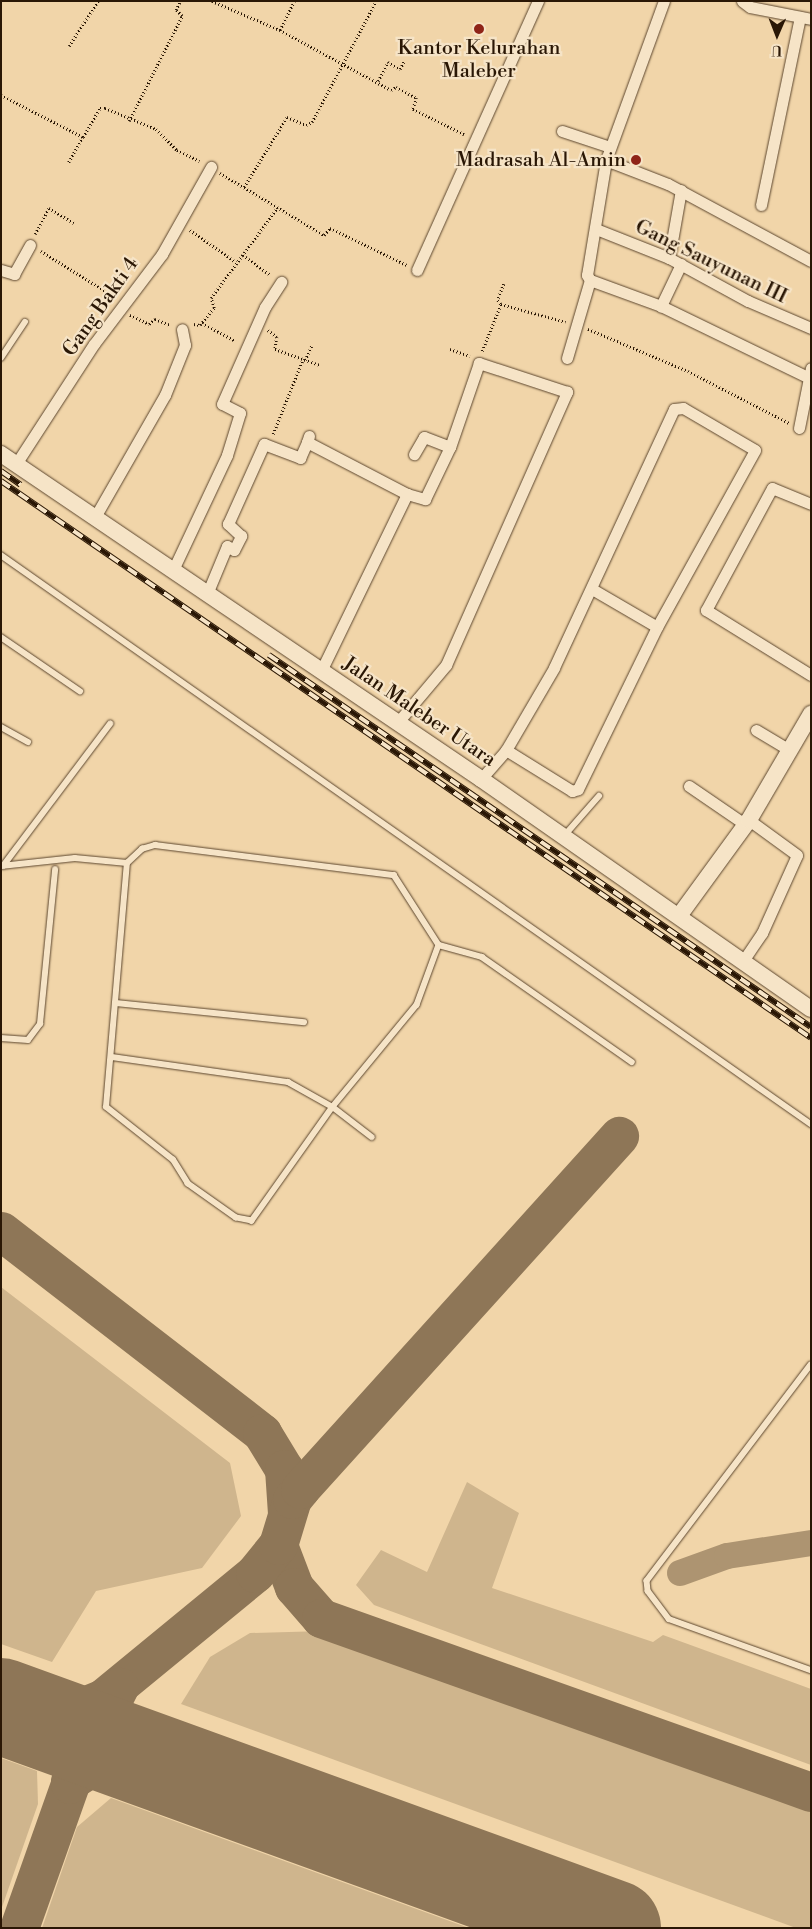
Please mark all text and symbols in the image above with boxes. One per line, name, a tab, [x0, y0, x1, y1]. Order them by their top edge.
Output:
north arrow	[752, 10, 802, 60]
marker: Kantor Kelurahan Maleber	[473, 23, 485, 35]
place label: Kantor Kelurahan Maleber	[398, 37, 560, 84]
text: U	[771, 41, 782, 59]
place label: Madrasah Al-Amin	[456, 148, 626, 172]
marker: Madrasah Al-Amin	[630, 154, 642, 166]
street label: Gang Sauyunan III	[631, 215, 791, 309]
street label: Gang Bakti 4	[58, 253, 144, 361]
street label: Jalan Maleber Utara	[338, 652, 500, 772]

